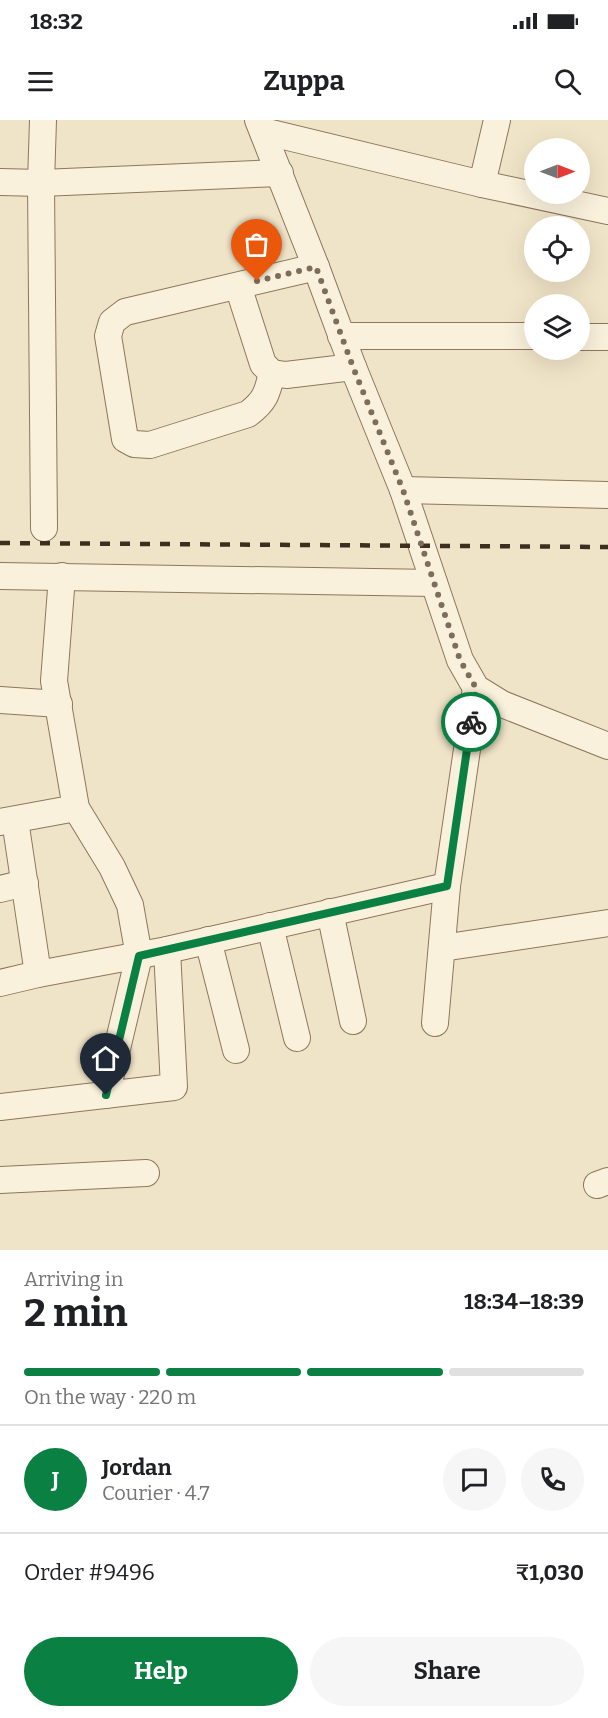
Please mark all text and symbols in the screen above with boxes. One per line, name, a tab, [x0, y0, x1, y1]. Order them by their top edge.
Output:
text: 18:32	[30, 8, 83, 35]
icon: menu	[24, 65, 57, 98]
text: Zuppa	[263, 65, 345, 97]
icon: search	[551, 65, 584, 98]
north arrow	[524, 138, 590, 204]
map controls	[524, 138, 590, 360]
button: locate	[524, 216, 590, 282]
pin	[231, 219, 282, 281]
icon: bag	[240, 228, 273, 261]
button: layers	[524, 294, 590, 360]
courier	[441, 692, 501, 752]
icon: bike	[455, 706, 488, 739]
pin	[80, 1033, 131, 1095]
icon: home	[89, 1042, 122, 1075]
text: Arriving in	[24, 1267, 123, 1291]
text: 18:34–18:39	[464, 1288, 584, 1315]
text: 2 min	[24, 1290, 128, 1336]
text: On the way · 220 m	[24, 1385, 196, 1409]
button: chat	[443, 1448, 506, 1511]
button: phone	[521, 1448, 584, 1511]
text: Jordan	[102, 1454, 172, 1481]
text: J	[52, 1466, 59, 1493]
text: Courier · 4.7	[102, 1481, 210, 1505]
text: Order #9496	[24, 1559, 155, 1586]
text: ₹1,030	[516, 1559, 584, 1586]
button: Help	[24, 1637, 298, 1706]
button: Share	[310, 1637, 584, 1706]

